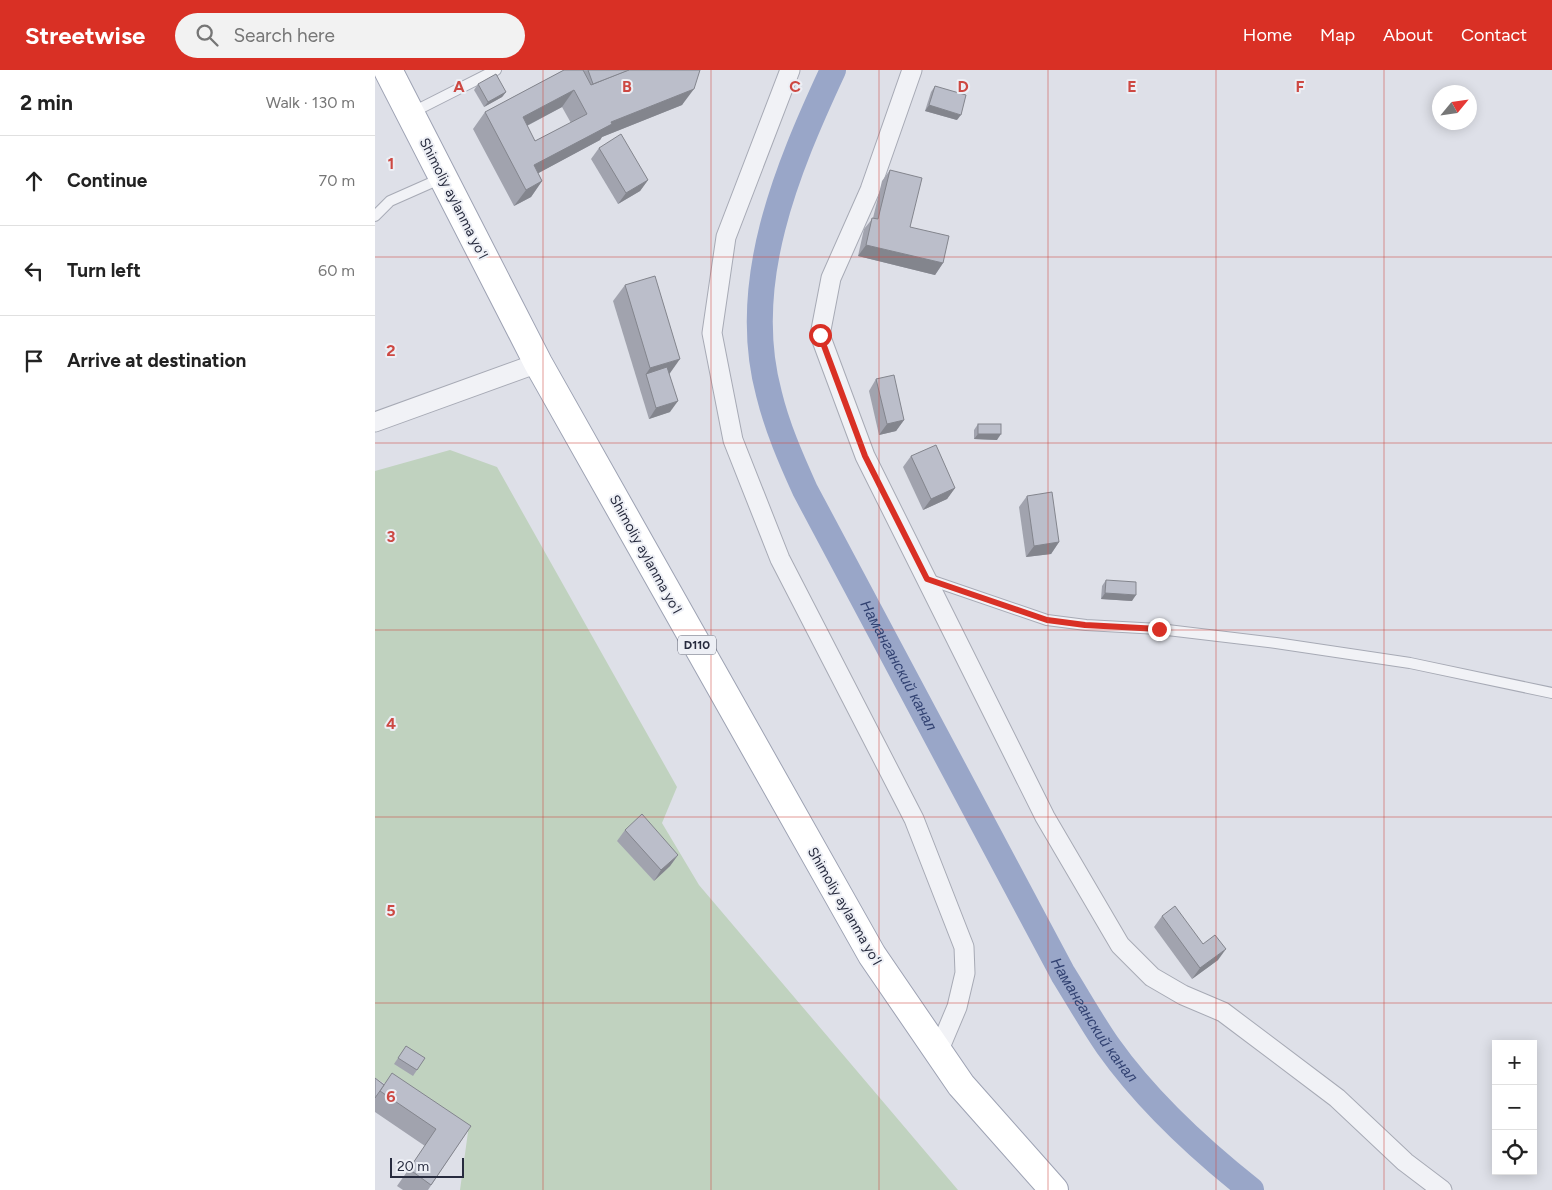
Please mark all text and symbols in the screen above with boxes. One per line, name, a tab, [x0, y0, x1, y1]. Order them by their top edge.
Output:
search box	[175, 13, 525, 58]
text: Streetwise	[25, 21, 145, 50]
icon: search	[193, 21, 221, 49]
text: Search here	[233, 24, 335, 47]
text: Home	[1243, 24, 1292, 46]
text: Map	[1320, 24, 1355, 46]
text: About	[1383, 24, 1433, 46]
text: Contact	[1461, 24, 1527, 46]
text: A	[453, 77, 465, 96]
text: B	[622, 77, 632, 96]
text: C	[789, 77, 801, 96]
text: D	[957, 77, 969, 96]
text: E	[1127, 77, 1137, 96]
text: F	[1296, 77, 1305, 96]
north arrow	[1432, 85, 1477, 130]
text: 2 min	[20, 90, 73, 115]
text: Walk · 130 m	[266, 93, 355, 112]
street label: Shimoliy aylanma yoʻl	[416, 135, 491, 261]
text: 1	[388, 154, 394, 173]
icon: ahead	[20, 167, 48, 195]
text: Continue	[67, 169, 147, 192]
text: 70 m	[319, 171, 355, 190]
icon: left	[20, 257, 48, 285]
text: Turn left	[67, 259, 141, 282]
text: 60 m	[318, 261, 355, 280]
route start	[809, 324, 832, 347]
text: 2	[386, 341, 396, 360]
icon: arrive	[20, 347, 48, 375]
text: Arrive at destination	[67, 349, 246, 372]
street label: Shimoliy aylanma yoʻl	[606, 492, 685, 617]
text: 3	[387, 527, 396, 546]
water label: Наманганский канал	[856, 597, 941, 734]
route end	[1148, 618, 1171, 641]
road number: D110	[678, 636, 716, 654]
text: 4	[386, 714, 396, 733]
street label: Shimoliy aylanma yoʻl	[804, 844, 885, 968]
text: 5	[386, 901, 396, 920]
water label: Наманганский канал	[1047, 955, 1142, 1086]
map controls	[1492, 1040, 1537, 1175]
button: +	[1492, 1040, 1537, 1085]
button: −	[1492, 1085, 1537, 1130]
text: 6	[386, 1087, 396, 1106]
button: locate	[1492, 1130, 1537, 1175]
scale bar	[390, 1155, 464, 1178]
text: 20 m	[397, 1158, 429, 1175]

